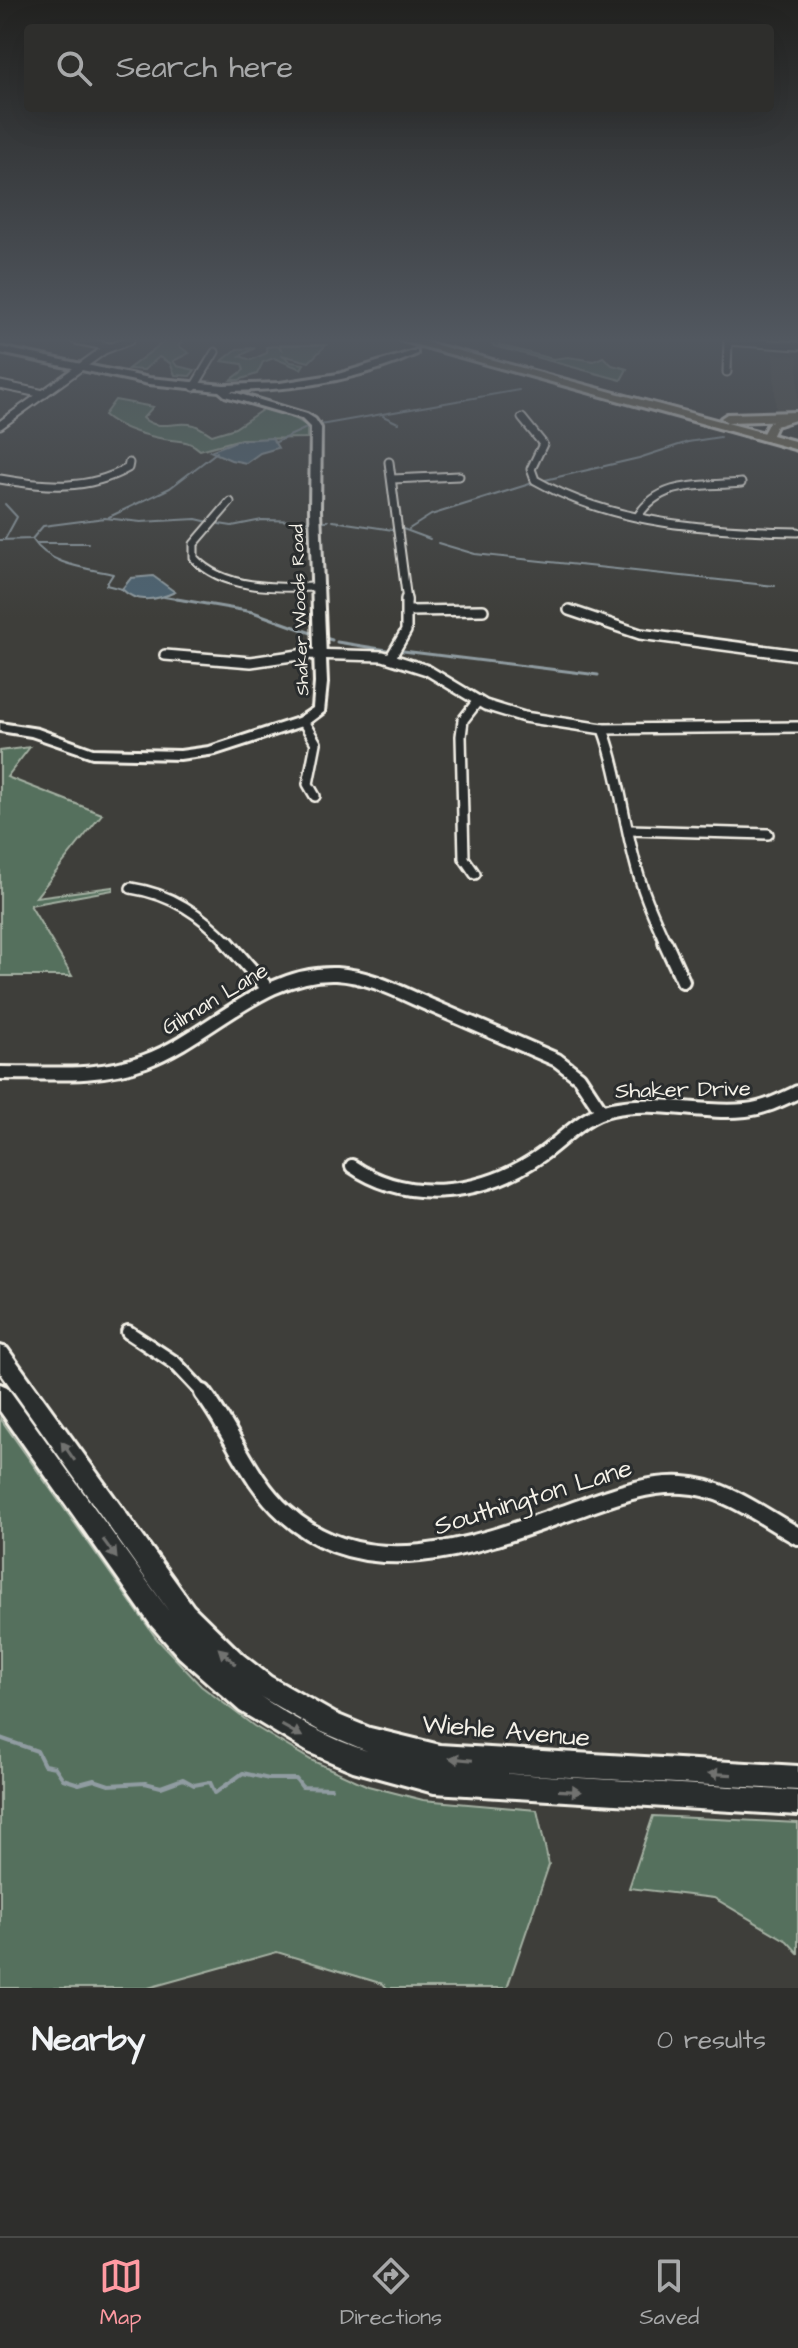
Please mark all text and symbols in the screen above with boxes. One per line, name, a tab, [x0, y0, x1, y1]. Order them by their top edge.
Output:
search box	[24, 24, 774, 112]
icon: search	[52, 46, 96, 90]
text: Search here	[116, 47, 293, 89]
street label: Shaker Woods Road	[285, 524, 315, 696]
street label: Gilman Lane	[156, 955, 274, 1043]
street label: Shaker Drive	[615, 1073, 751, 1107]
one-way arrow	[61, 1440, 76, 1461]
street label: Southington Lane	[430, 1450, 637, 1546]
one-way arrow	[102, 1539, 117, 1560]
one-way arrow	[217, 1647, 236, 1665]
street label: Wiehle Avenue	[421, 1706, 591, 1756]
one-way arrow	[281, 1724, 303, 1738]
one-way arrow	[448, 1753, 473, 1766]
one-way arrow	[707, 1767, 732, 1780]
one-way arrow	[558, 1784, 583, 1797]
text: Nearby	[32, 2016, 146, 2064]
text: 0 results	[657, 2022, 766, 2058]
tab: Map	[99, 2254, 143, 2333]
tab: Directions	[340, 2254, 442, 2333]
tab: Saved	[639, 2254, 699, 2333]

